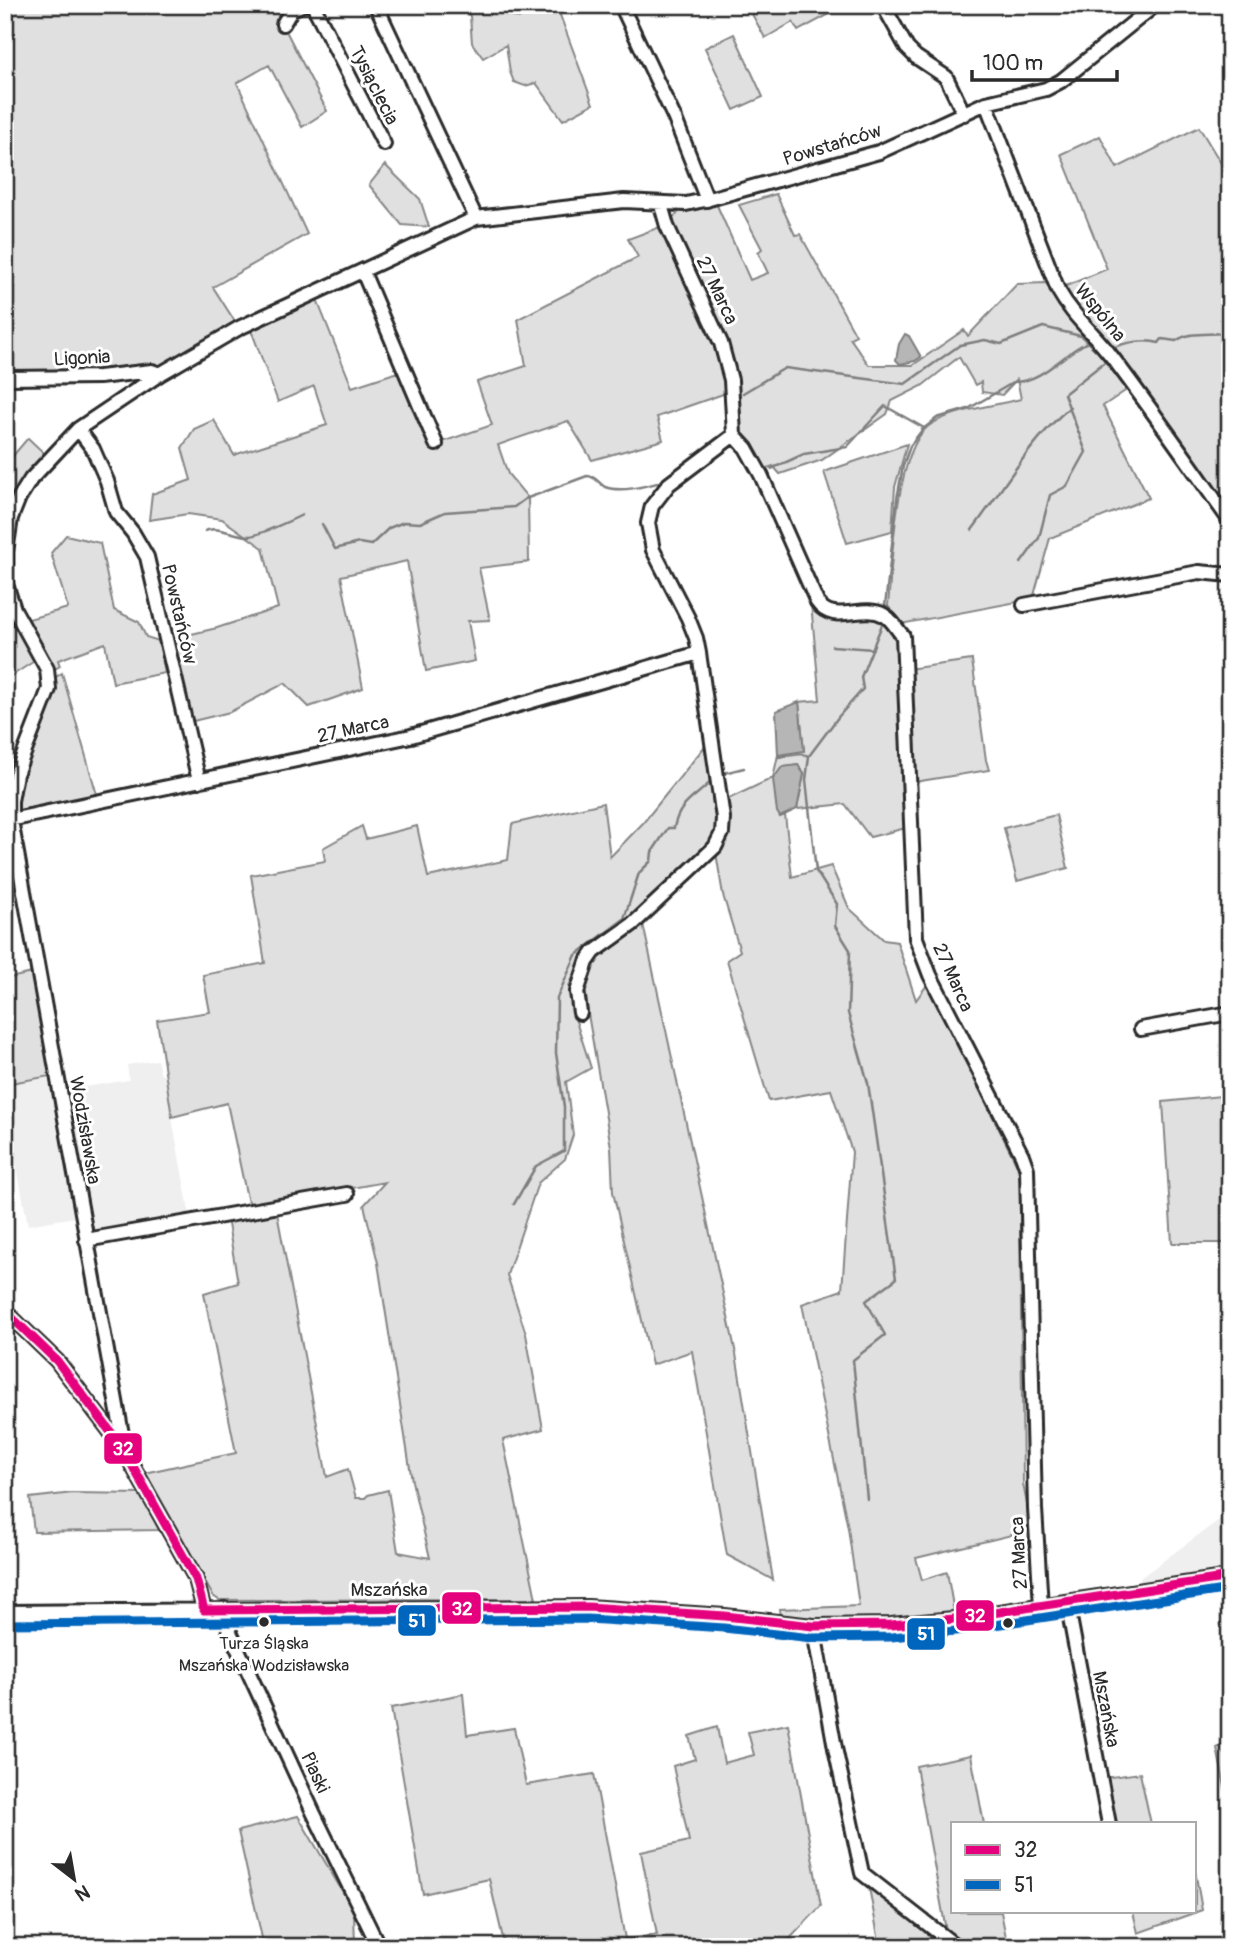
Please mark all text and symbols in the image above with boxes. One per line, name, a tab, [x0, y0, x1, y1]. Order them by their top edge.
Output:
scale bar	[972, 38, 1118, 82]
street label: Tysiąclecia	[344, 42, 404, 129]
text: 100 m	[983, 50, 1043, 77]
street label: Powstańców	[780, 119, 885, 171]
street label: 27 Marca	[691, 252, 743, 329]
street label: Wspólna	[1069, 279, 1131, 347]
street label: Ligonia	[53, 345, 111, 371]
street label: Powstańców	[156, 562, 202, 667]
street label: 27 Marca	[315, 710, 391, 748]
street label: 27 Marca	[927, 939, 979, 1016]
street label: Wodzisławska	[64, 1074, 106, 1186]
line badge: 32	[103, 1432, 143, 1465]
text: 32	[112, 1437, 134, 1461]
street label: 27 Marca	[1005, 1516, 1033, 1590]
street label: Mszańska	[350, 1578, 428, 1602]
line badge: 32	[441, 1591, 482, 1625]
text: 32	[451, 1597, 473, 1621]
line badge: 32	[955, 1599, 995, 1632]
line badge: 51	[397, 1604, 437, 1637]
text: 32	[964, 1604, 986, 1628]
text: 51	[408, 1609, 426, 1633]
marker: Turza Śląska Mszańska Wodzisławska	[257, 1615, 271, 1629]
unlabelled marker	[1001, 1616, 1015, 1630]
line badge: 51	[906, 1617, 946, 1651]
text: 51	[917, 1622, 935, 1646]
place label: Turza Śląska Mszańska Wodzisławska	[179, 1633, 349, 1676]
street label: Mszańska	[1087, 1669, 1125, 1749]
street label: Piaski	[295, 1748, 335, 1797]
legend	[951, 1822, 1196, 1913]
text: 32	[1014, 1837, 1037, 1864]
north arrow	[38, 1843, 108, 1913]
text: 51	[1014, 1872, 1034, 1899]
text: N	[70, 1879, 94, 1906]

